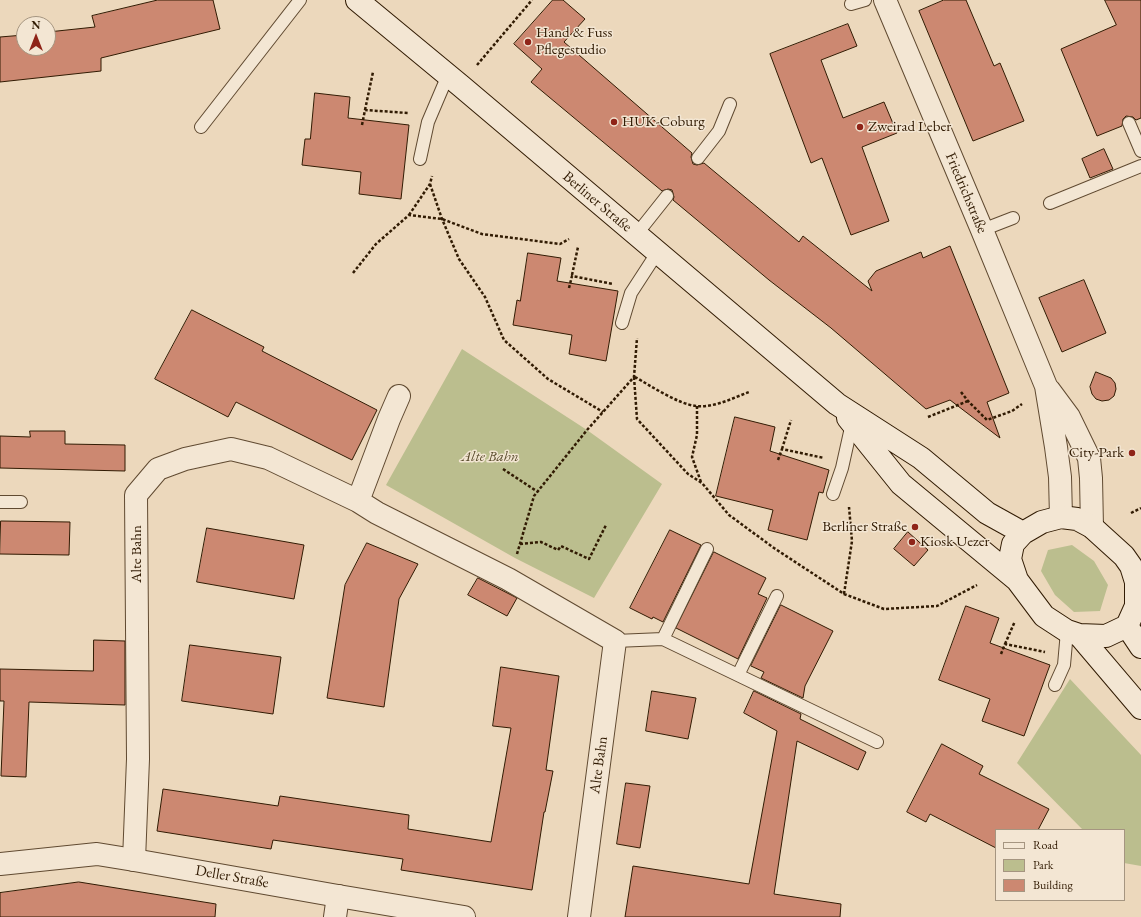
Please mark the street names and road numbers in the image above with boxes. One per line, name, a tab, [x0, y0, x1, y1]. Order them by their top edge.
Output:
street label: Friedrichstraße	[941, 150, 991, 236]
street label: Berliner Straße	[559, 168, 635, 236]
street label: Alte Bahn	[128, 525, 146, 583]
street label: Alte Bahn	[586, 735, 612, 795]
street label: Deller Straße	[194, 862, 270, 892]

